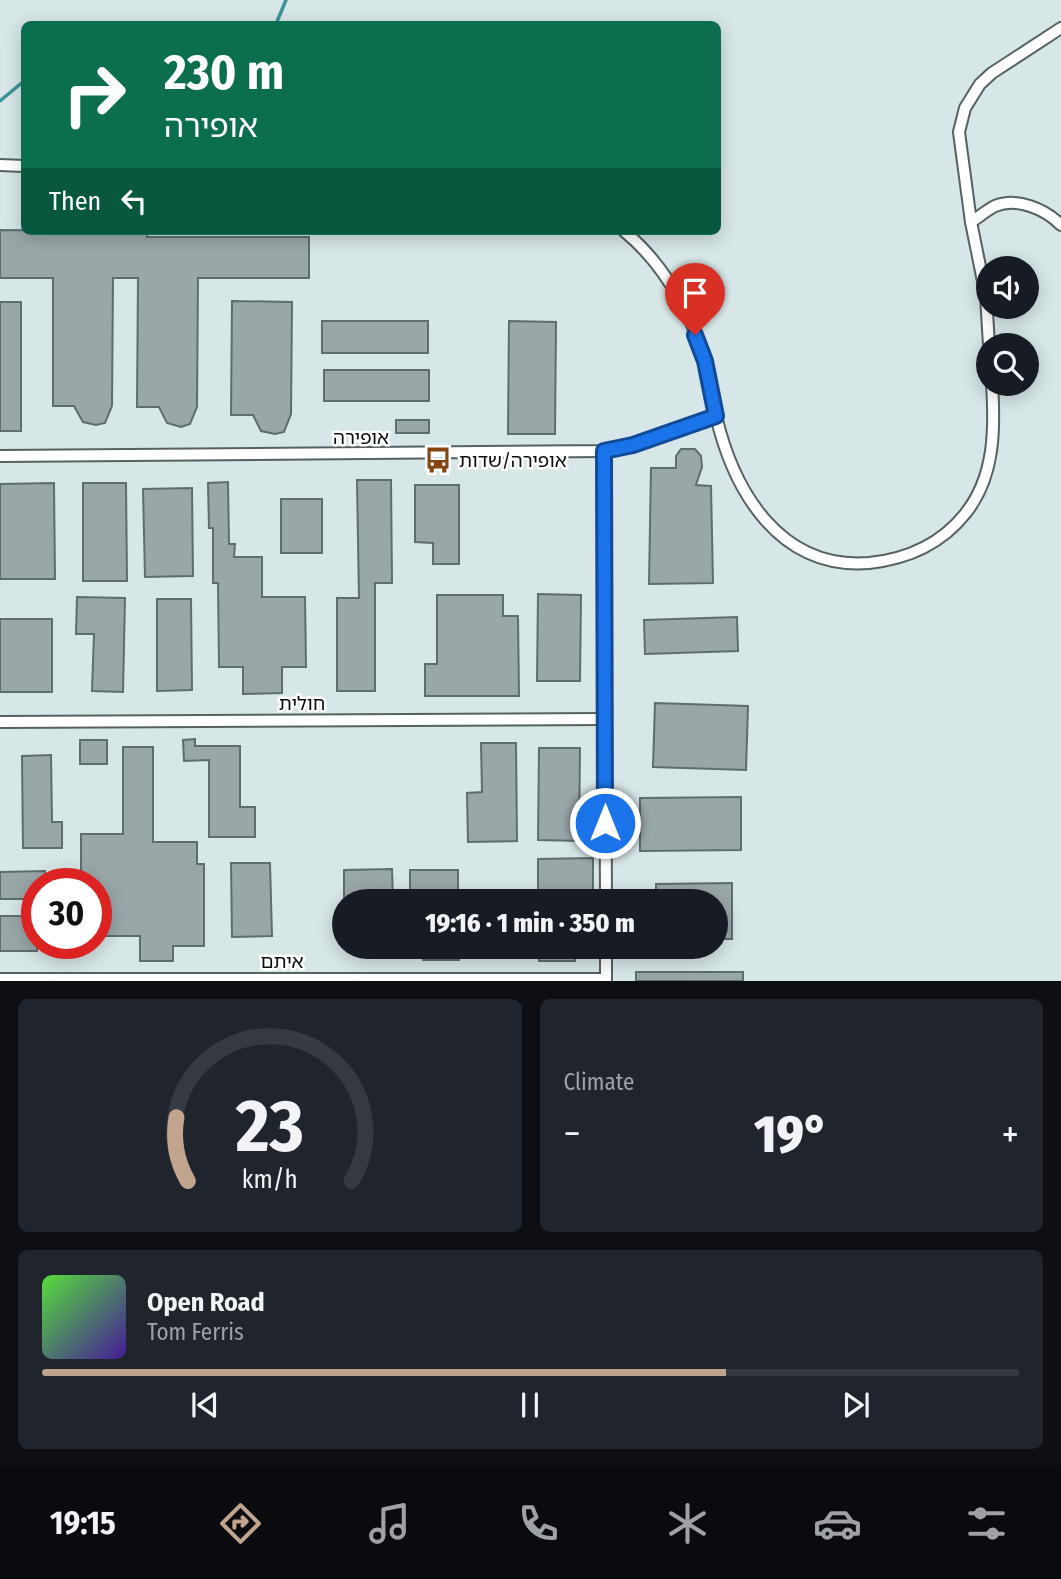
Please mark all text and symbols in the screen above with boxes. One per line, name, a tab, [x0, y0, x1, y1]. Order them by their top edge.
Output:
text: 230 m	[164, 43, 284, 102]
icon: right	[49, 49, 140, 140]
text: אופירה	[164, 107, 258, 145]
icon: left	[115, 182, 153, 220]
text: Then	[49, 186, 101, 217]
map controls	[976, 256, 1039, 396]
button: sound	[976, 256, 1039, 319]
pin	[665, 263, 725, 335]
icon: arrive	[676, 274, 714, 312]
button: search	[976, 333, 1039, 396]
street label: אופירה	[333, 426, 389, 449]
bus stop icon: אופירה/שדות	[423, 445, 453, 475]
place label: אופירה/שדות	[459, 449, 567, 472]
street label: חולית	[279, 692, 325, 715]
position arrow	[568, 786, 642, 860]
speed limit sign: 30	[21, 868, 112, 959]
text: 19:16 · 1 min · 350 m	[425, 908, 635, 939]
street label: איתם	[261, 950, 303, 973]
text: Climate	[564, 1068, 634, 1096]
text: 23	[235, 1084, 304, 1171]
text: 19°	[754, 1103, 828, 1166]
text: −	[564, 1111, 581, 1157]
text: +	[1002, 1111, 1019, 1157]
text: km/h	[242, 1165, 298, 1195]
text: Open Road	[147, 1287, 265, 1318]
text: Tom Ferris	[147, 1318, 244, 1346]
icon: previous	[186, 1386, 224, 1424]
icon: pause	[511, 1386, 549, 1424]
icon: next	[837, 1386, 875, 1424]
icon: directions	[216, 1499, 265, 1548]
icon: music	[365, 1499, 414, 1548]
icon: phone	[514, 1499, 563, 1548]
icon: climate	[663, 1499, 712, 1548]
icon: car	[813, 1499, 862, 1548]
icon: filters	[962, 1499, 1011, 1548]
text: 19:15	[50, 1504, 116, 1542]

